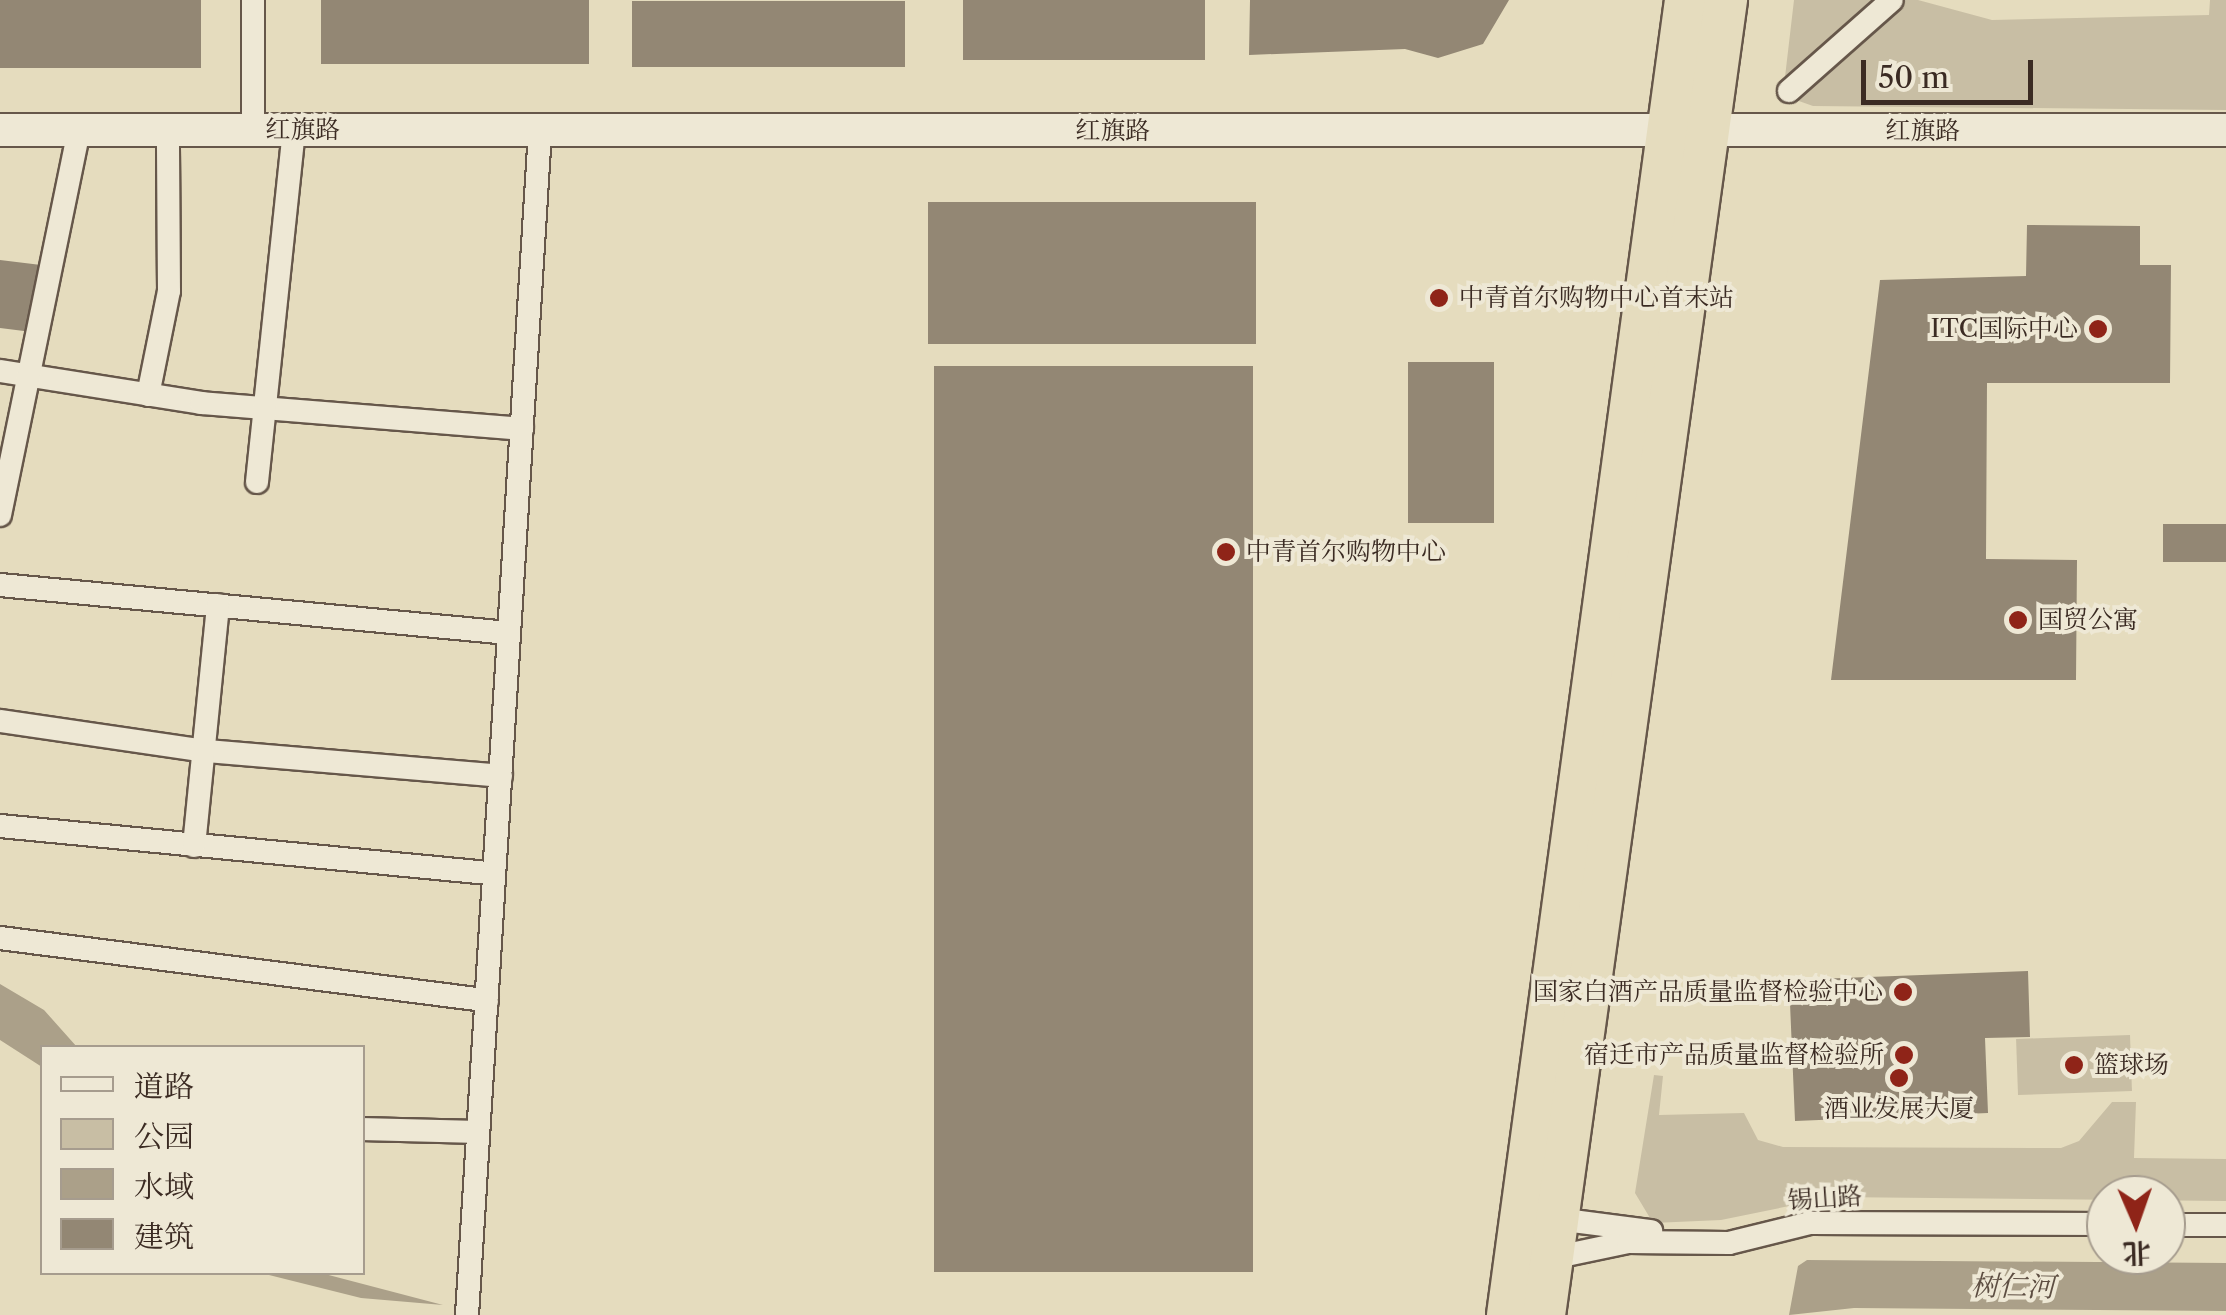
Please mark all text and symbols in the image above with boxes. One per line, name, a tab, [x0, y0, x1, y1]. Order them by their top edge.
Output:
scale bar	[1866, 40, 2038, 102]
text: 50 m	[1878, 59, 1949, 96]
street label: 红旗路	[266, 115, 340, 145]
street label: 红旗路	[1076, 116, 1150, 146]
street label: 红旗路	[1886, 116, 1960, 146]
place label: 中青首尔购物中心首末站	[1459, 283, 1734, 313]
marker: 中青首尔购物中心首末站	[1428, 287, 1450, 309]
place label: ITC国际中心	[1931, 314, 2078, 344]
marker: ITC国际中心	[2087, 318, 2109, 340]
place label: 中青首尔购物中心	[1246, 537, 1446, 567]
marker: 中青首尔购物中心	[1215, 541, 1237, 563]
place label: 国贸公寓	[2038, 605, 2138, 635]
marker: 国贸公寓	[2007, 609, 2029, 631]
place label: 国家白酒产品质量监督检验中心	[1533, 977, 1883, 1007]
marker: 国家白酒产品质量监督检验中心	[1892, 981, 1914, 1003]
place label: 宿迁市产品质量监督检验所	[1584, 1040, 1884, 1070]
marker: 宿迁市产品质量监督检验所	[1893, 1044, 1915, 1066]
legend	[40, 1045, 365, 1275]
place label: 篮球场	[2094, 1050, 2169, 1080]
marker: 篮球场	[2063, 1054, 2085, 1076]
marker: 酒业发展大厦	[1888, 1067, 1910, 1089]
text: 道路	[134, 1068, 194, 1105]
place label: 酒业发展大厦	[1824, 1094, 1974, 1124]
text: 公园	[134, 1118, 194, 1155]
text: 水域	[134, 1168, 194, 1205]
north arrow	[2086, 1175, 2186, 1275]
street label: 锡山路	[1787, 1181, 1863, 1217]
text: 建筑	[134, 1218, 194, 1255]
text: 北	[2122, 1236, 2152, 1270]
water label: 树仁河	[1971, 1268, 2055, 1304]

